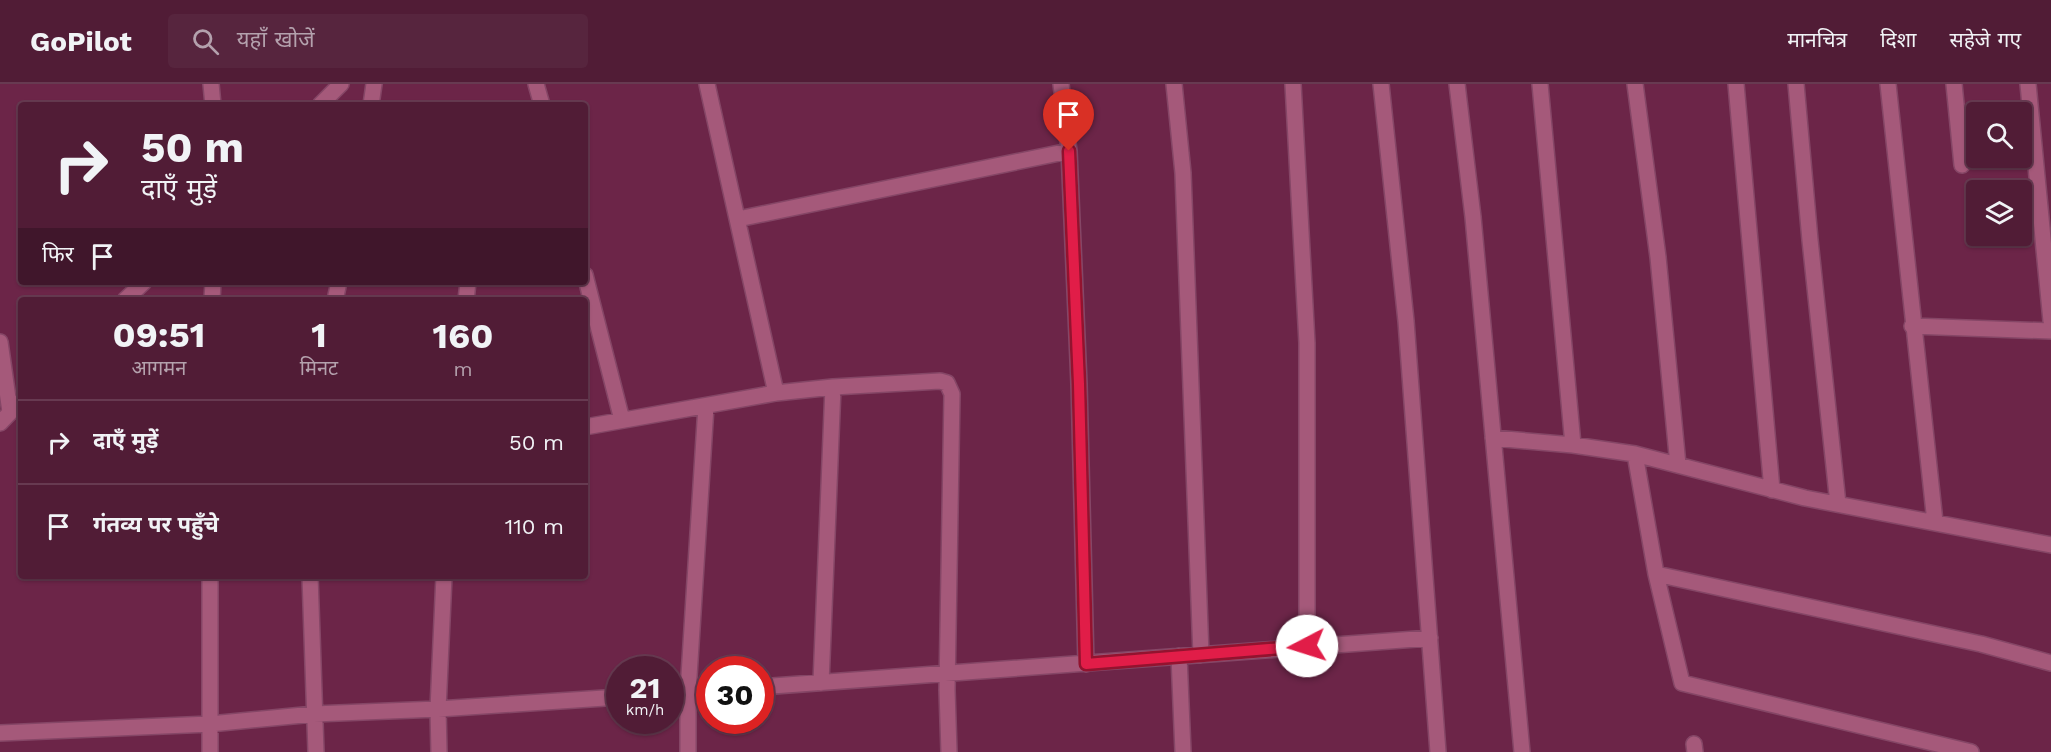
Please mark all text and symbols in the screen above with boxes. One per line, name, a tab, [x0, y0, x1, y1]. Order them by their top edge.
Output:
search box	[168, 14, 588, 68]
text: GoPilot	[30, 25, 132, 58]
icon: search	[189, 25, 222, 58]
text: यहाँ खोजें	[237, 27, 315, 52]
text: मानचित्र	[1787, 27, 1847, 52]
text: दिशा	[1880, 27, 1916, 52]
text: सहेजे गए	[1949, 27, 2021, 52]
pin	[1043, 89, 1094, 151]
icon: arrive	[1052, 98, 1085, 131]
map controls	[1966, 102, 2032, 246]
button: search	[1966, 102, 2032, 168]
text: 50 m	[141, 123, 244, 172]
icon: right	[42, 126, 120, 204]
text: दाएँ मुड़ें	[141, 173, 217, 205]
button: layers	[1966, 180, 2032, 246]
icon: arrive	[86, 240, 119, 273]
text: फिर	[42, 242, 74, 267]
text: 09:51	[113, 314, 205, 356]
text: 1	[311, 314, 327, 356]
text: 160	[433, 315, 493, 357]
text: आगमन	[131, 356, 186, 380]
text: मिनट	[300, 356, 338, 380]
text: m	[453, 357, 473, 381]
icon: right	[42, 426, 75, 459]
text: दाएँ मुड़ें	[93, 428, 158, 453]
text: 50 m	[509, 430, 564, 455]
icon: arrive	[42, 510, 75, 543]
text: गंतव्य पर पहुँचे	[93, 512, 219, 537]
text: 110 m	[505, 514, 564, 539]
position arrow	[1275, 614, 1339, 678]
speed limit sign: 30	[696, 656, 774, 734]
text: 21	[630, 670, 660, 705]
text: km/h	[626, 701, 664, 719]

